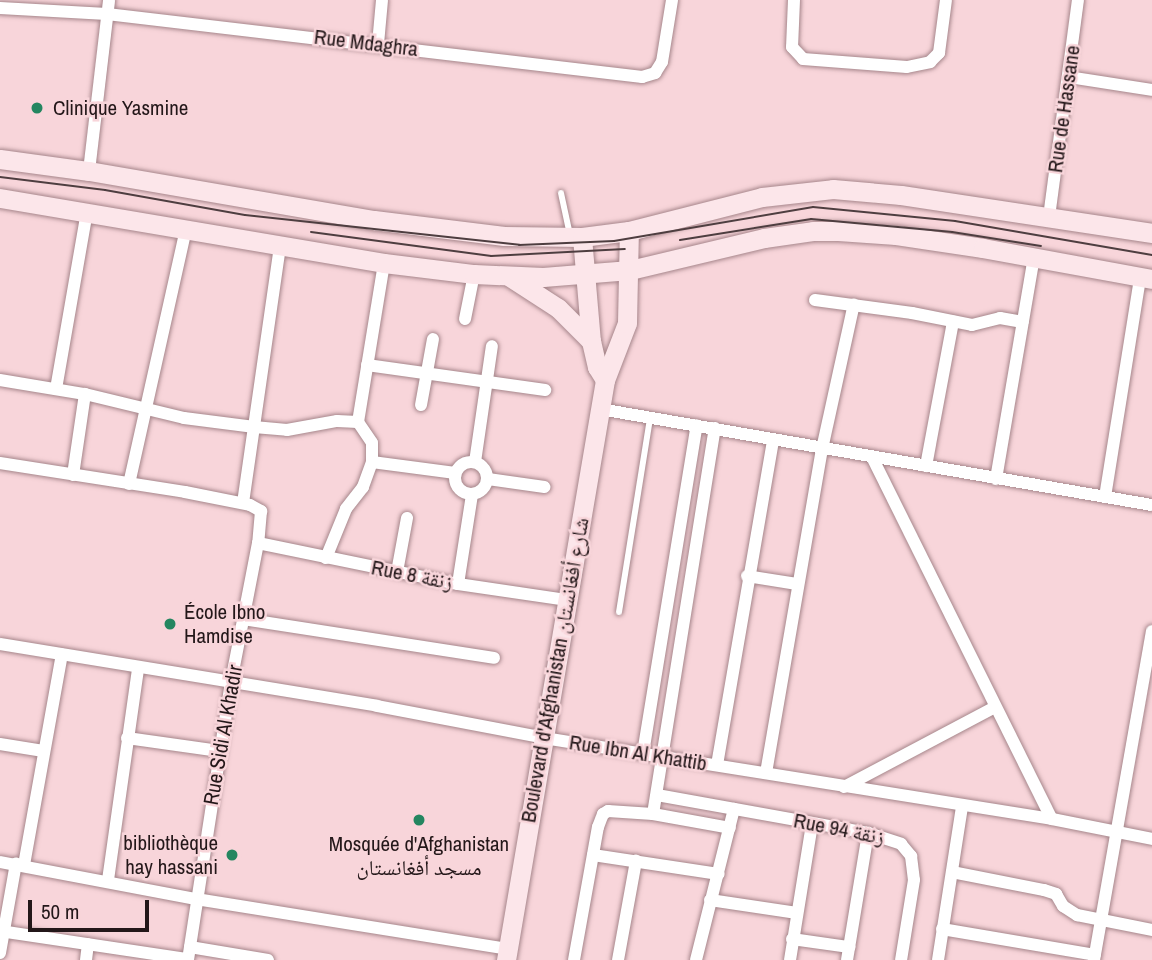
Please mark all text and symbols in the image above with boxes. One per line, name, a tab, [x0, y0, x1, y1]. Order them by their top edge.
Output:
street label: Rue Mdaghra	[313, 24, 419, 62]
street label: Rue de Hassane	[1043, 44, 1085, 174]
place label: Clinique Yasmine	[53, 95, 189, 121]
marker: Clinique Yasmine	[27, 98, 47, 118]
street label: Boulevard d'Afghanistan شارع أفغانستان	[516, 516, 594, 824]
street label: Rue 8 زنقة	[369, 555, 455, 595]
place label: École Ibno Hamdise	[184, 599, 265, 649]
marker: École Ibno Hamdise	[162, 616, 178, 632]
street label: Rue Sidi Al Khadir	[198, 663, 248, 807]
street label: Rue Ibn Al Khattib	[567, 730, 709, 776]
street label: Rue 94 زنقة	[792, 808, 886, 850]
marker: Mosquée d'Afghanistan مسجد أفغانستان	[411, 812, 427, 828]
place label: bibliothèque hay hassani	[123, 830, 218, 880]
place label: Mosquée d'Afghanistan مسجد أفغانستان	[329, 831, 509, 881]
marker: bibliothèque hay hassani	[224, 847, 240, 863]
scale bar	[32, 886, 152, 930]
text: 50 m	[41, 897, 79, 926]

